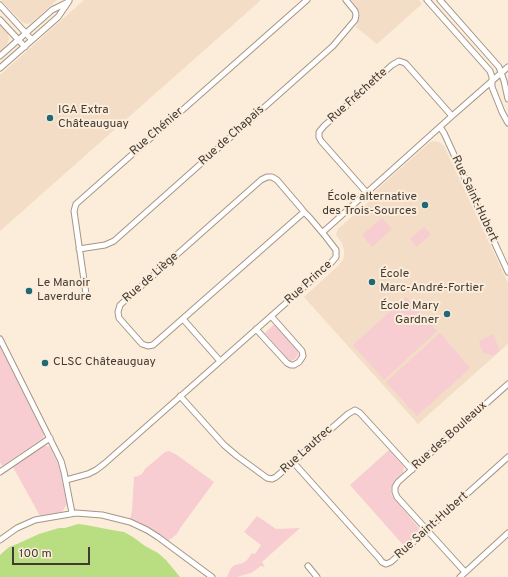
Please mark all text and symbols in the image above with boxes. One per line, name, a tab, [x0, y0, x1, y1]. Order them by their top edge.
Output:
street label: Rue Fréchette	[325, 66, 391, 126]
street label: Rue de Chapais	[196, 103, 268, 169]
place label: IGA Extra Châteauguay	[58, 104, 129, 132]
street label: Rue Chénier	[127, 105, 187, 159]
marker: IGA Extra Châteauguay	[45, 113, 55, 123]
street label: Rue Saint-Hubert	[448, 154, 500, 244]
place label: École alternative des Trois-Sources	[322, 191, 417, 219]
marker: École alternative des Trois-Sources	[420, 200, 430, 210]
street label: Rue de Liège	[120, 250, 182, 306]
street label: Rue Prince	[282, 258, 336, 308]
place label: École Marc-André-Fortier	[380, 268, 484, 296]
place label: Le Manoir Laverdure	[37, 277, 91, 305]
marker: École Marc-André-Fortier	[367, 277, 377, 287]
marker: Le Manoir Laverdure	[24, 286, 34, 296]
place label: École Mary Gardner	[380, 300, 439, 328]
marker: École Mary Gardner	[442, 309, 452, 319]
place label: CLSC Châteauguay	[53, 356, 156, 370]
marker: CLSC Châteauguay	[40, 358, 50, 368]
street label: Rue des Bouleaux	[410, 399, 490, 473]
street label: Rue Lautrec	[278, 423, 336, 477]
street label: Rue Saint-Hubert	[392, 489, 472, 563]
scale bar	[14, 539, 92, 565]
text: 100 m	[19, 546, 52, 562]

